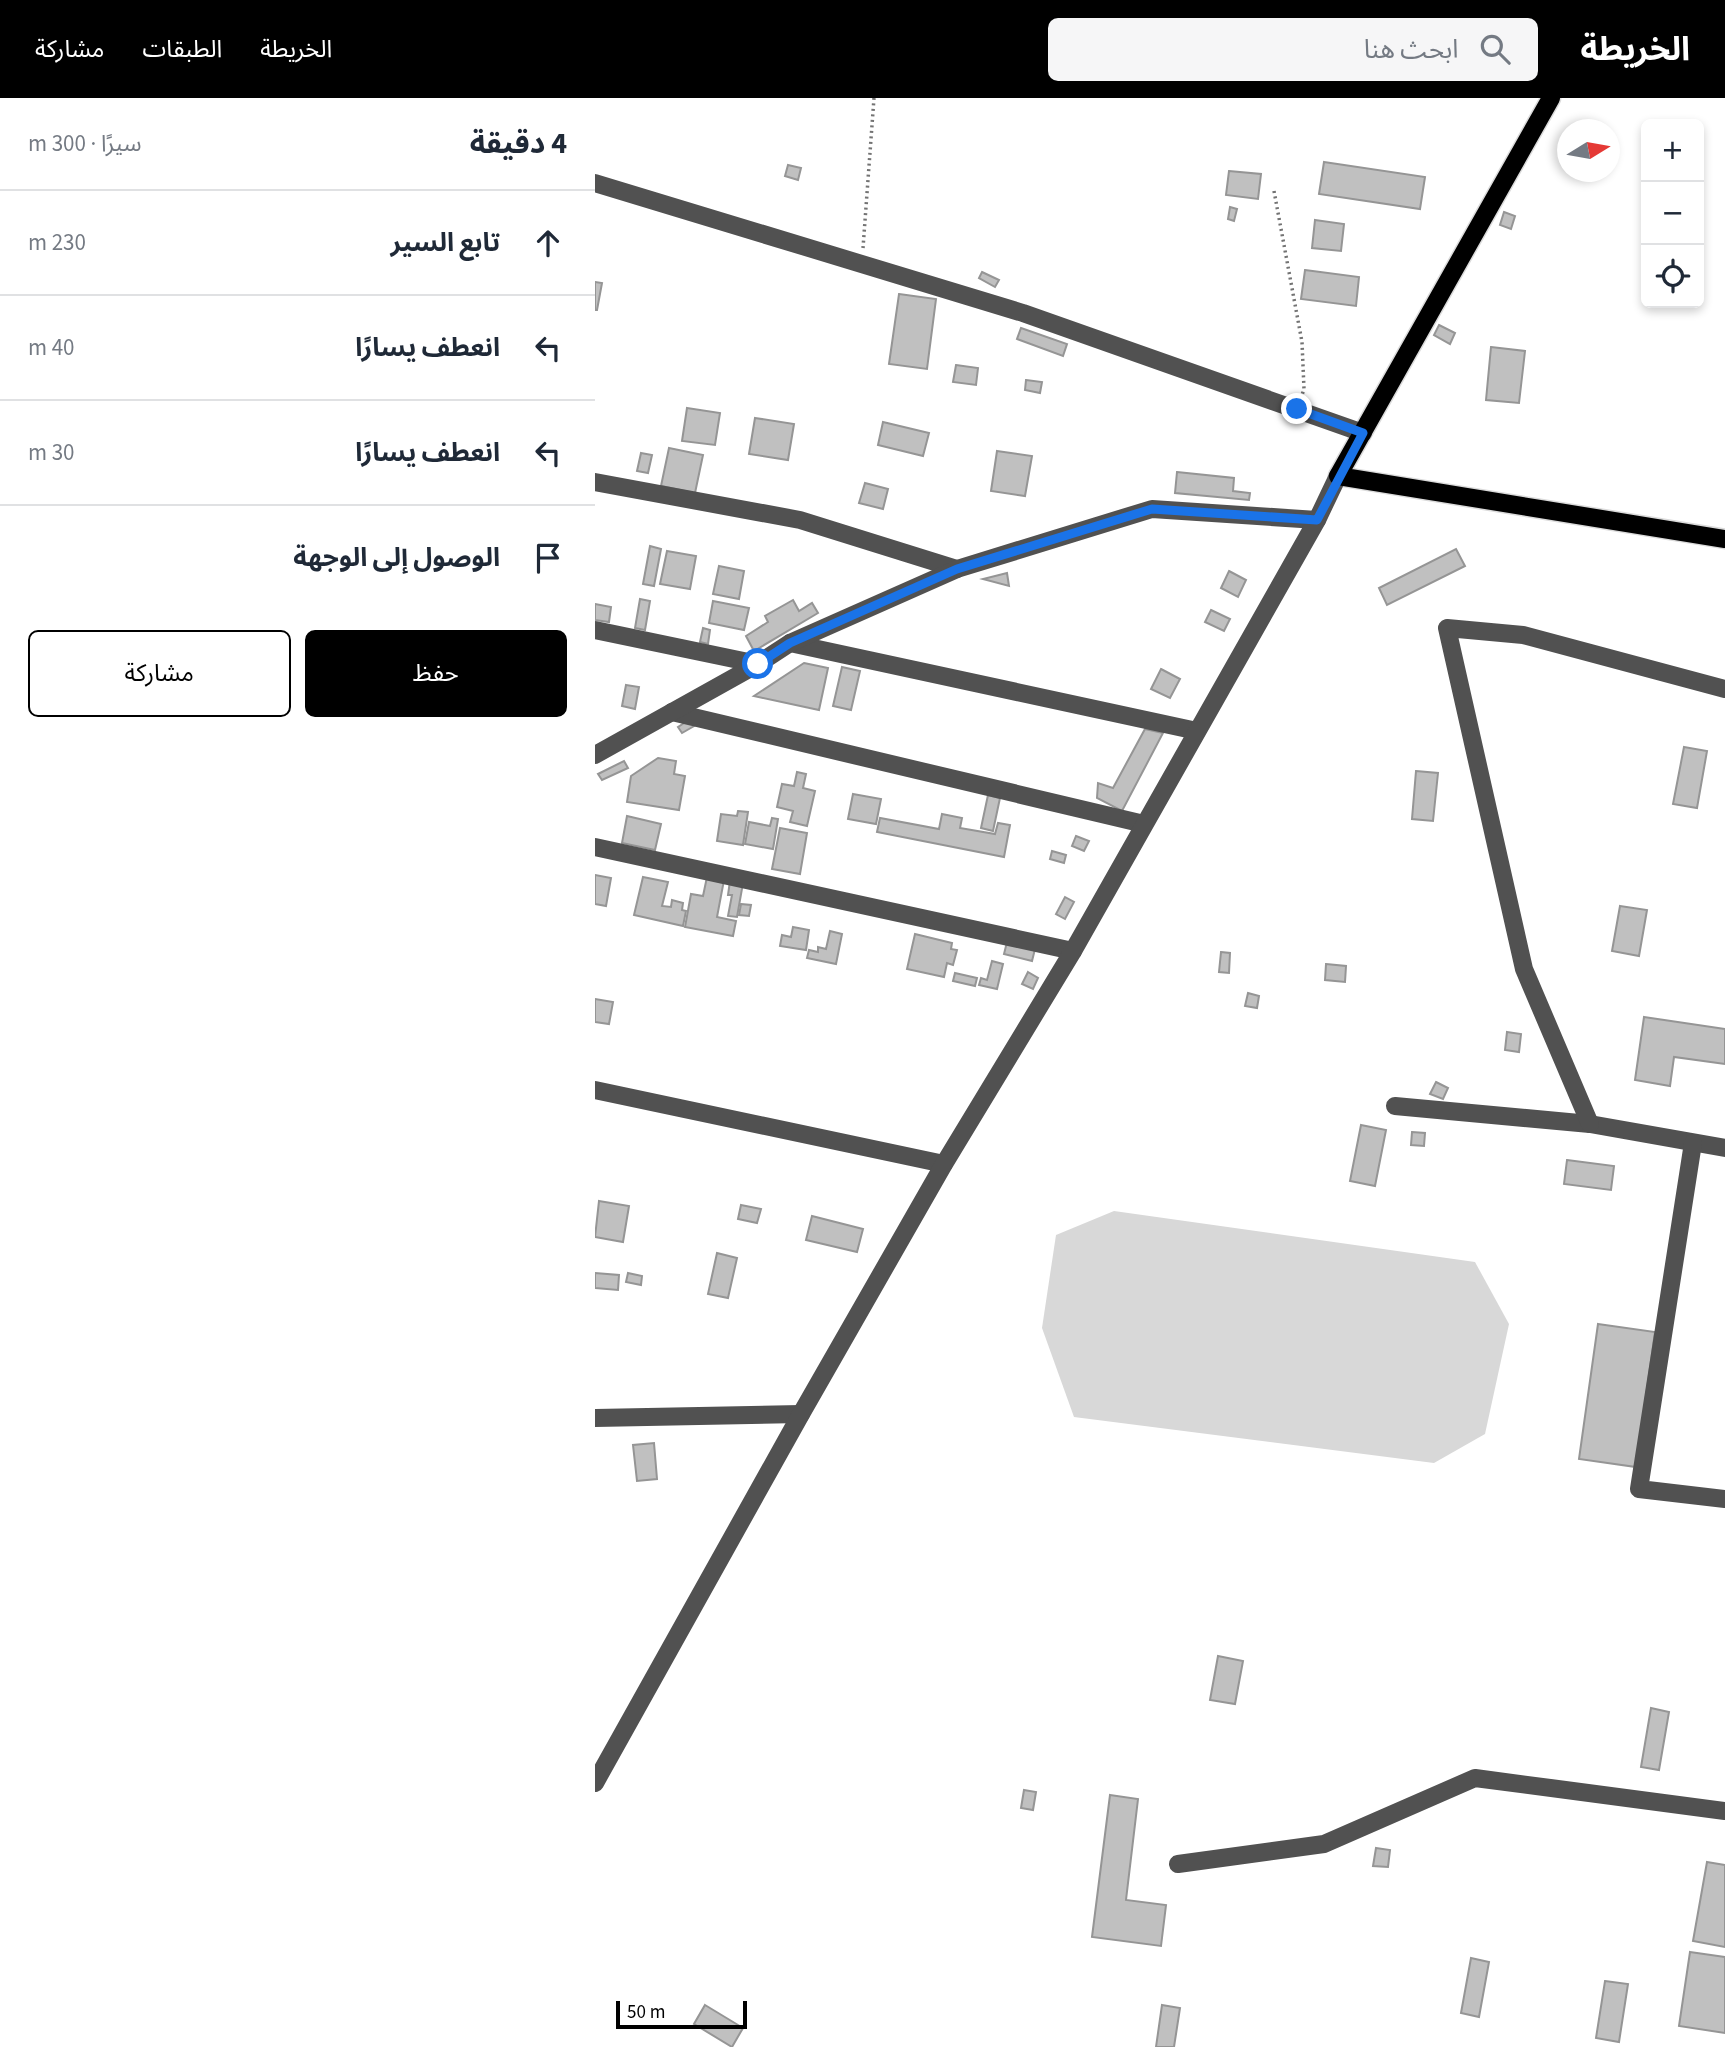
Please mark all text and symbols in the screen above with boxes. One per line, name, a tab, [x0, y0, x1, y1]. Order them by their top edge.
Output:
search box	[1048, 18, 1538, 81]
text: الخريطة	[1580, 26, 1690, 73]
icon: search	[1476, 30, 1514, 68]
text: ابحث هنا	[1364, 31, 1458, 68]
text: مشاركة	[35, 32, 104, 67]
text: الطبقات	[142, 32, 222, 67]
text: الخريطة	[260, 32, 332, 67]
north arrow	[1557, 119, 1620, 182]
map controls	[1641, 119, 1704, 308]
button: +	[1641, 119, 1704, 182]
text: 4 دقيقة	[470, 122, 567, 165]
text: سيرًا · 300 m	[28, 127, 142, 160]
button: −	[1641, 182, 1704, 245]
text: تابع السير	[390, 224, 500, 261]
icon: ahead	[529, 224, 567, 262]
text: 230 m	[28, 226, 86, 259]
button: locate	[1641, 245, 1704, 308]
text: انعطف يسارًا	[355, 329, 500, 366]
icon: left	[529, 329, 567, 367]
text: 40 m	[28, 331, 75, 364]
route end	[1281, 393, 1312, 424]
text: انعطف يسارًا	[355, 434, 500, 471]
icon: left	[529, 434, 567, 472]
text: 30 m	[28, 436, 75, 469]
text: الوصول إلى الوجهة	[293, 539, 500, 576]
icon: arrive	[529, 539, 567, 577]
button: مشاركة	[28, 630, 291, 717]
button: حفظ	[305, 630, 567, 717]
route start	[742, 648, 773, 679]
scale bar	[616, 1998, 747, 2030]
text: 50 m	[627, 1999, 665, 2026]

